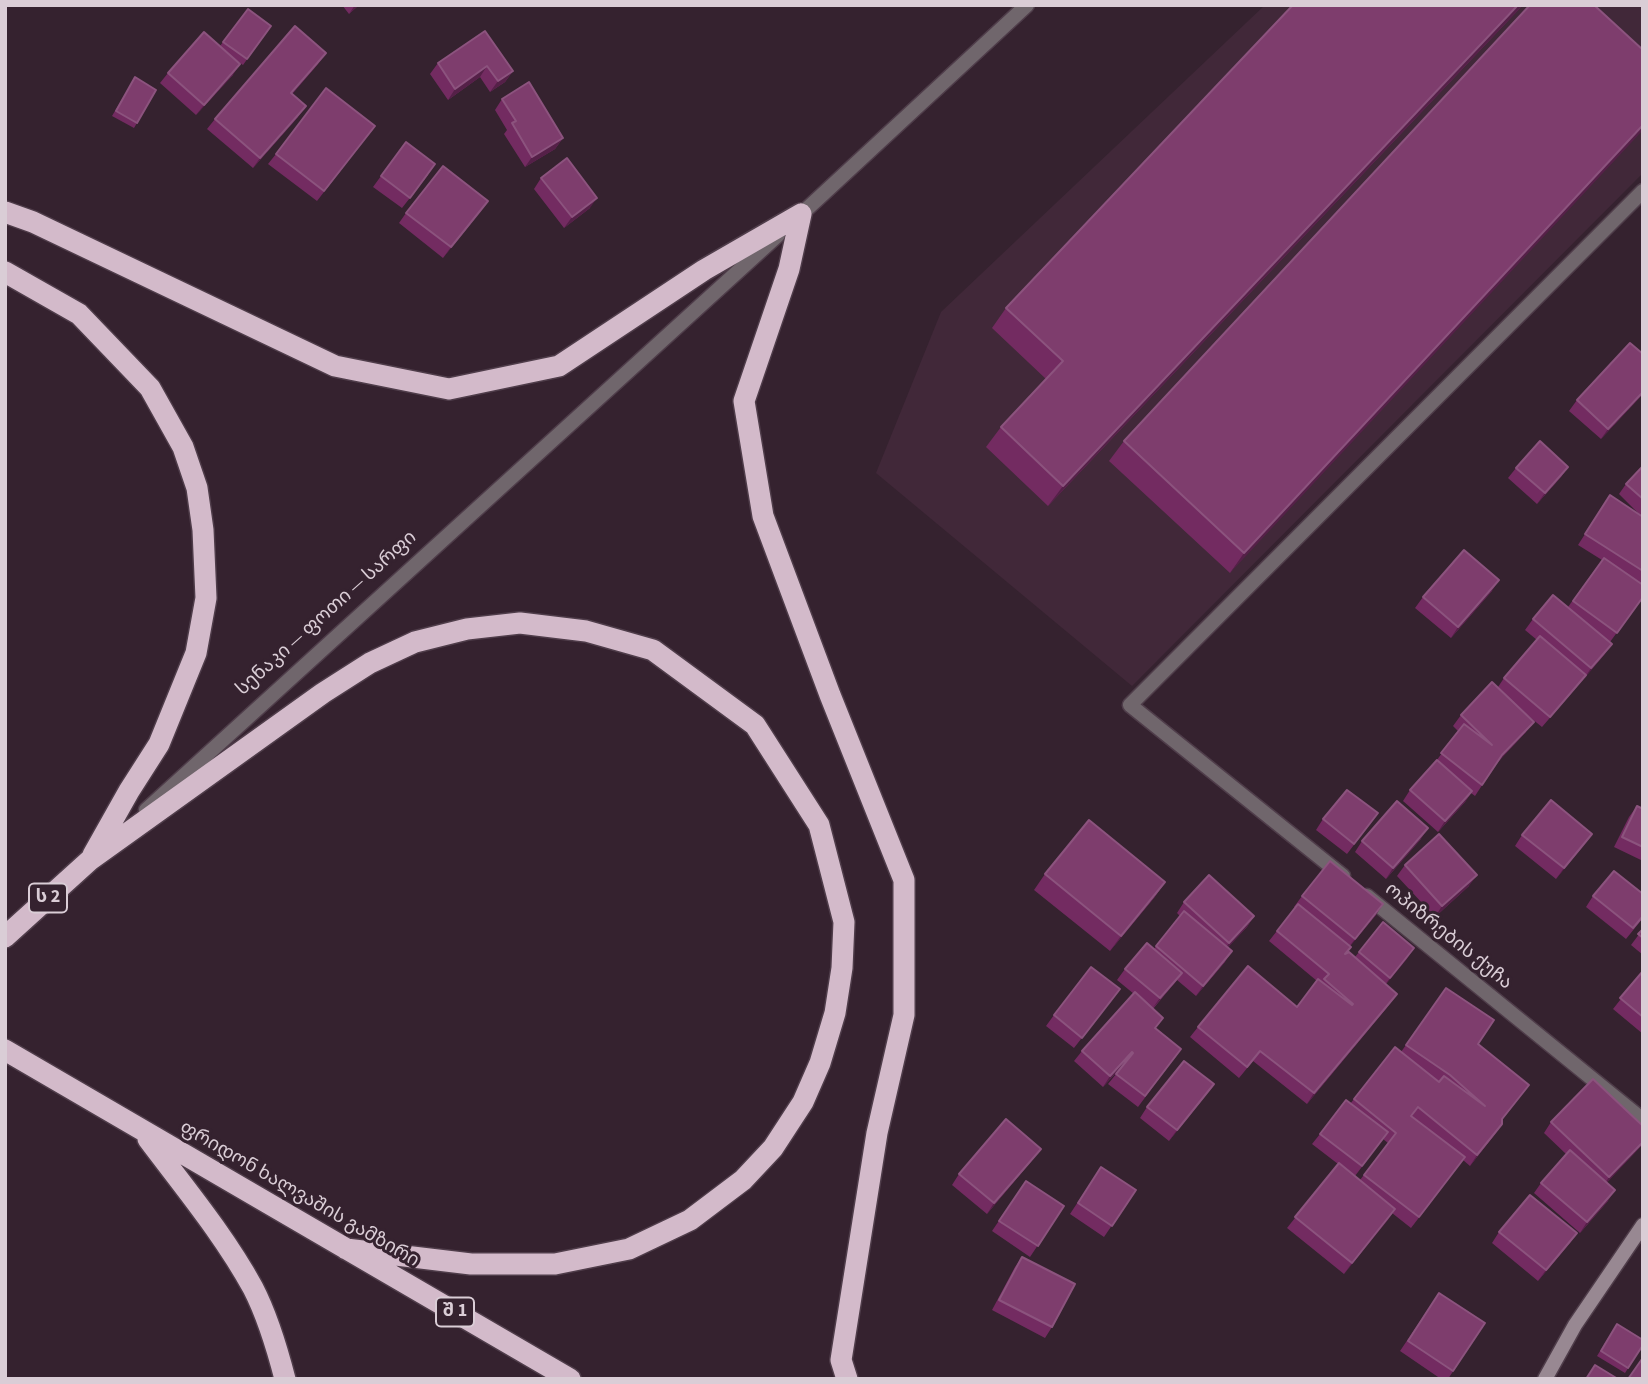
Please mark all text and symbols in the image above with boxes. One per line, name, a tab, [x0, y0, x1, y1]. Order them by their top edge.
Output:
street label: სენაკი — ფოთი — სარფი	[232, 527, 422, 701]
street label: ოპიზრების ქუჩა	[1380, 879, 1516, 995]
road number: ს 2	[29, 884, 67, 912]
street label: ფრიდონ ხალვაშის გამზირი	[175, 1117, 423, 1273]
road number: შ 1	[436, 1297, 474, 1326]

